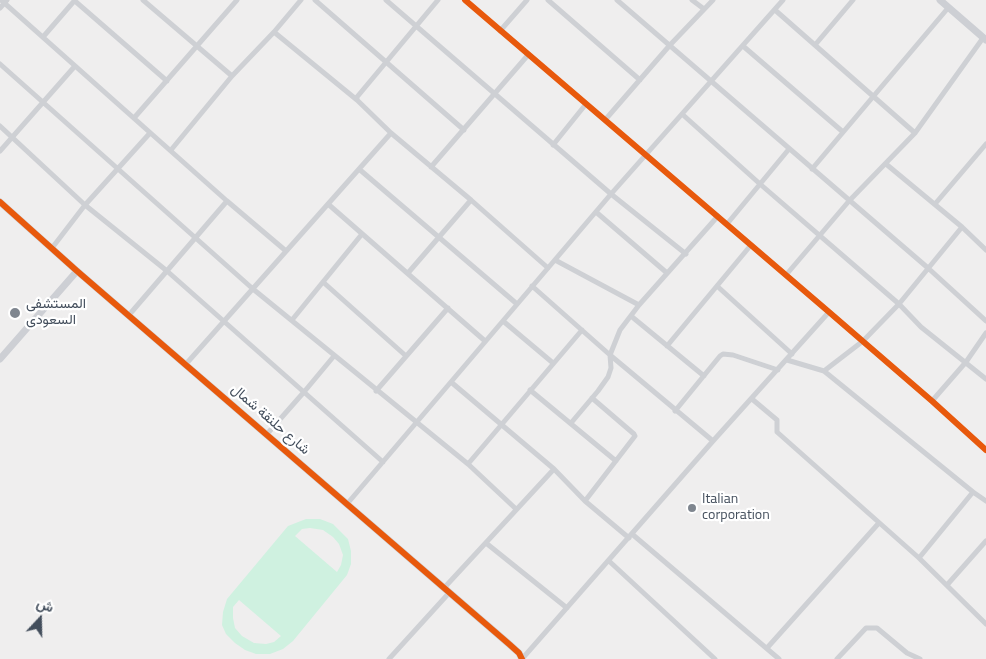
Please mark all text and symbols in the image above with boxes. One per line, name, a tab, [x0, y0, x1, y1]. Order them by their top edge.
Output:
place label: المستشفى السعودى	[26, 297, 86, 330]
marker: المستشفى السعودى	[8, 306, 22, 320]
street label: شارع حلنقة شمال	[227, 381, 313, 459]
place label: Italian corporation	[702, 492, 770, 524]
marker: Italian corporation	[686, 502, 698, 514]
text: ش	[34, 592, 57, 617]
north arrow	[15, 594, 65, 644]

